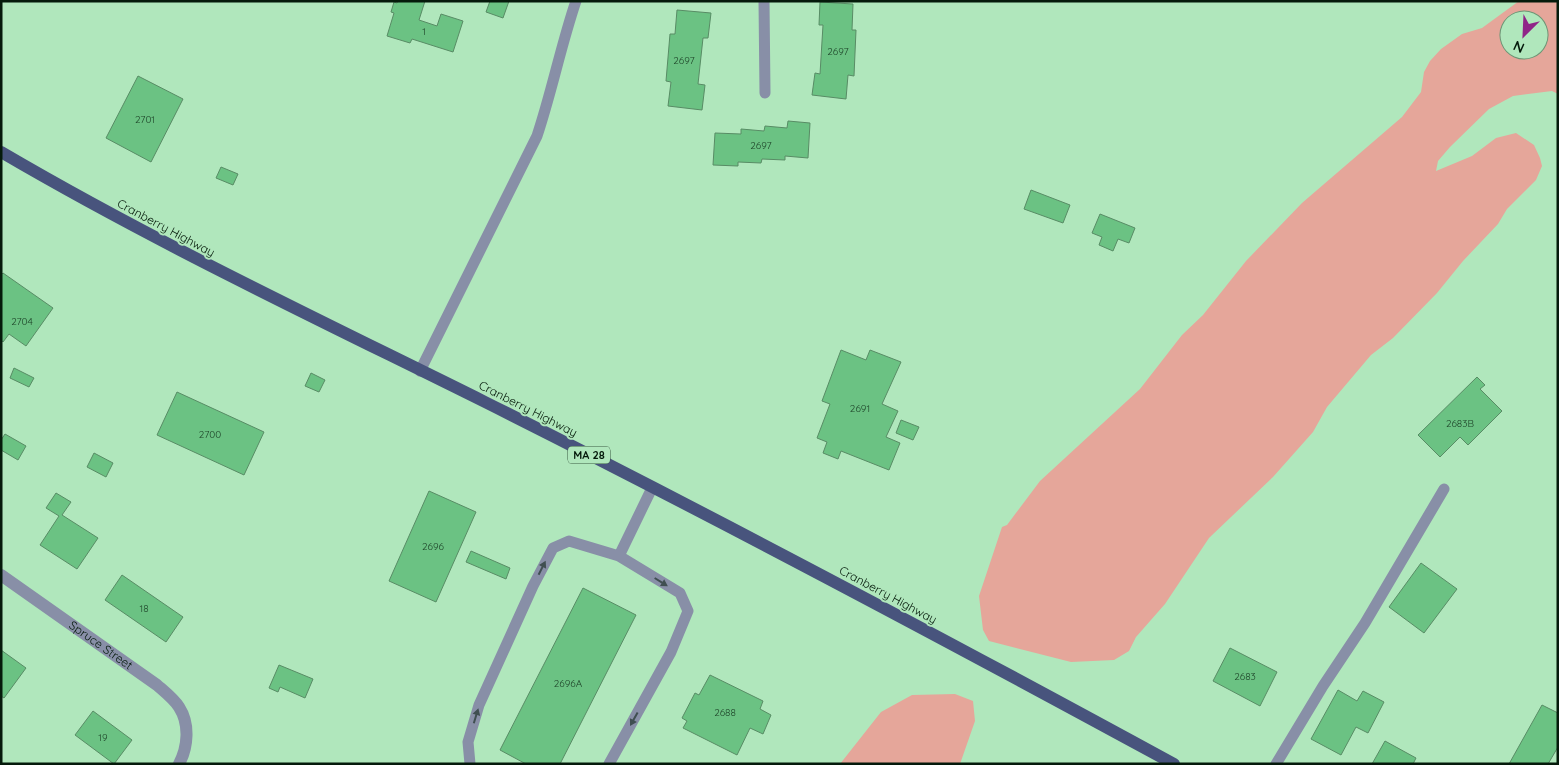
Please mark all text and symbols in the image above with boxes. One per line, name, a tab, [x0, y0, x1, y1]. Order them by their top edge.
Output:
north arrow	[1499, 10, 1549, 60]
house number: 1	[422, 25, 426, 38]
text: N	[1510, 37, 1527, 57]
house number: 2697	[827, 45, 849, 58]
house number: 2697	[673, 54, 695, 67]
house number: 2701	[135, 113, 155, 126]
house number: 2697	[750, 139, 772, 152]
street label: Cranberry Highway	[115, 195, 218, 260]
house number: 2704	[11, 315, 33, 328]
street label: Cranberry Highway	[476, 377, 580, 440]
house number: 2691	[850, 402, 870, 415]
house number: 2683B	[1446, 417, 1475, 430]
house number: 2700	[199, 428, 221, 441]
road number: MA 28	[568, 446, 610, 464]
house number: 2696	[422, 540, 445, 553]
one-way arrow	[538, 561, 546, 575]
street label: Cranberry Highway	[837, 562, 940, 627]
one-way arrow	[655, 577, 668, 586]
house number: 18	[139, 602, 149, 615]
street label: Spruce Street	[66, 617, 136, 673]
house number: 2683	[1234, 670, 1256, 683]
house number: 2696A	[554, 677, 583, 690]
house number: 2688	[714, 706, 736, 719]
one-way arrow	[472, 709, 480, 724]
one-way arrow	[630, 712, 638, 726]
house number: 19	[98, 731, 108, 744]

